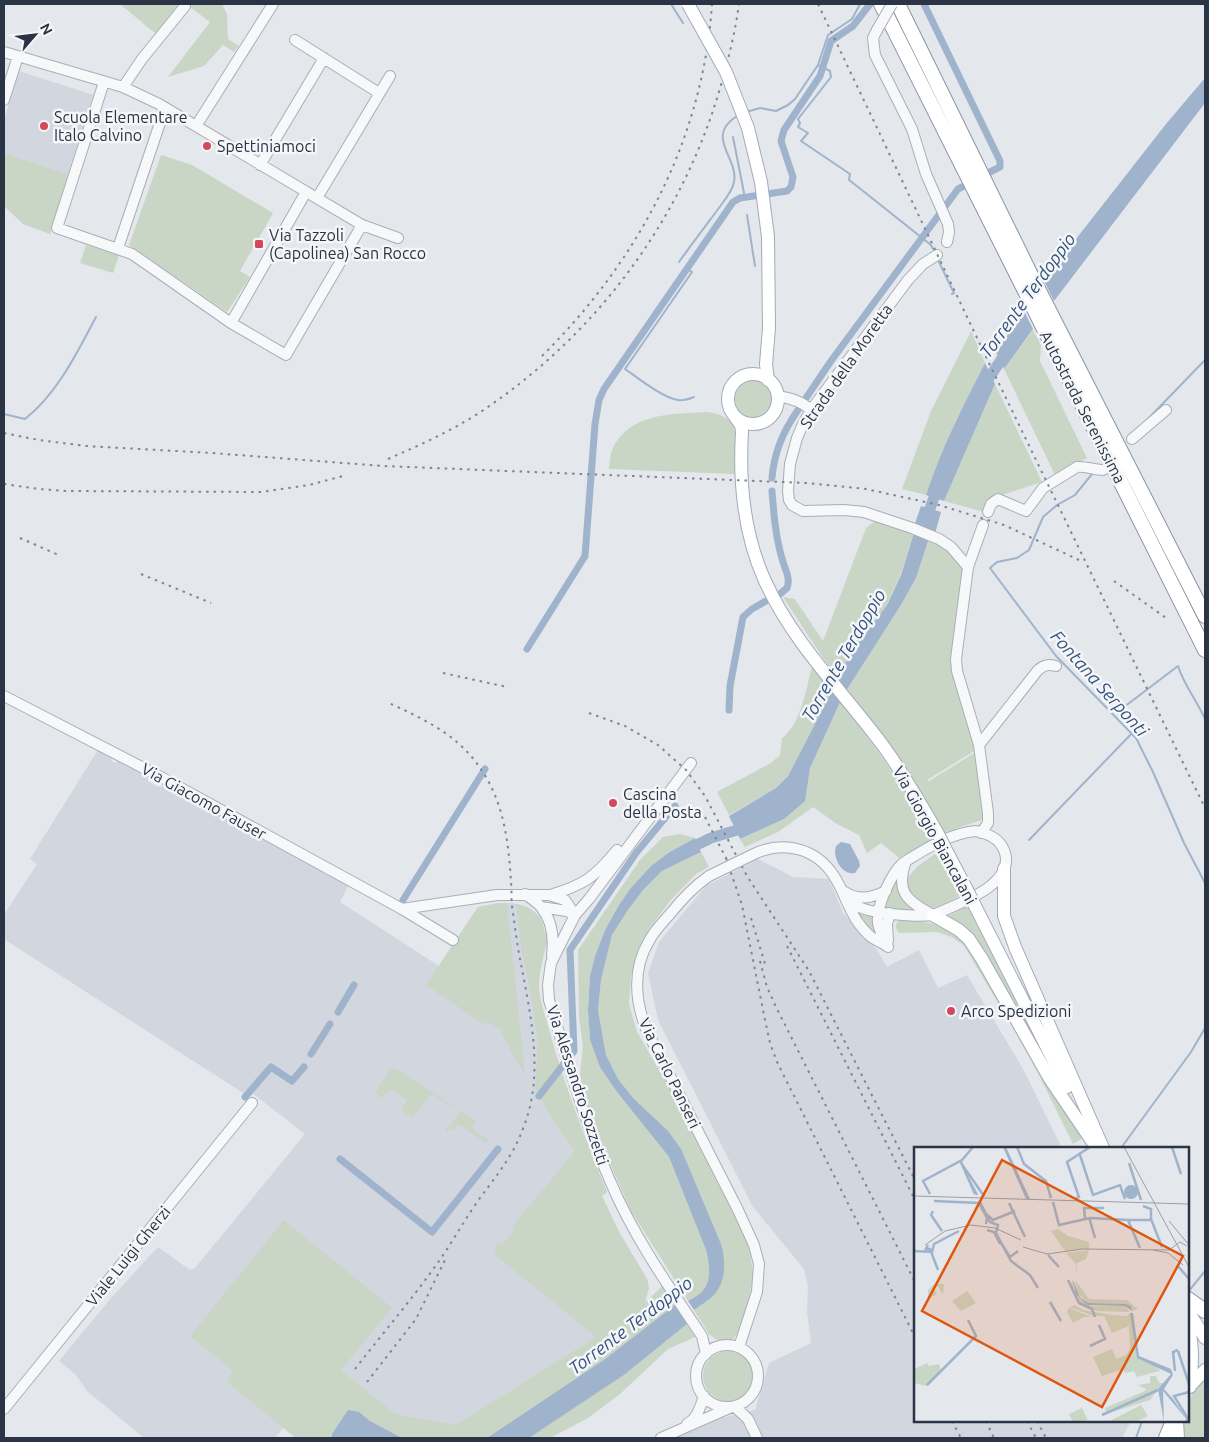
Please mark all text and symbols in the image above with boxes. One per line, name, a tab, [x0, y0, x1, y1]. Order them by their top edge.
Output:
north arrow	[10, 10, 60, 60]
text: N	[37, 21, 56, 37]
place label: Scuola Elementare Italo Calvino	[54, 108, 188, 144]
marker: Scuola Elementare Italo Calvino	[38, 120, 50, 132]
place label: Spettiniamoci	[217, 137, 316, 155]
marker: Spettiniamoci	[201, 140, 213, 152]
place label: Via Tazzoli (Capolinea) San Rocco	[269, 226, 426, 263]
water label: Torrente Terdoppio	[975, 229, 1079, 361]
marker: Via Tazzoli (Capolinea) San Rocco	[253, 238, 265, 250]
street label: Strada della Moretta	[796, 300, 896, 432]
street label: Autostrada Serenissima	[1037, 328, 1129, 486]
water label: Torrente Terdoppio	[797, 585, 889, 725]
water label: Fontana Serponti	[1047, 626, 1153, 740]
street label: Via Giacomo Fauser	[139, 759, 269, 843]
street label: Via Giorgio Biancalani	[890, 763, 980, 907]
place label: Cascina della Posta	[623, 785, 702, 821]
marker: Cascina della Posta	[607, 797, 619, 809]
place label: Arco Spedizioni	[961, 1002, 1071, 1020]
street label: Via Alessandro Sozzetti	[544, 1003, 612, 1167]
marker: Arco Spedizioni	[945, 1005, 957, 1017]
street label: Via Carlo Panseri	[636, 1015, 704, 1131]
inset map	[914, 1147, 1189, 1422]
street label: Viale Luigi Gherzi	[82, 1202, 174, 1310]
water label: Torrente Terdoppio	[564, 1272, 696, 1378]

